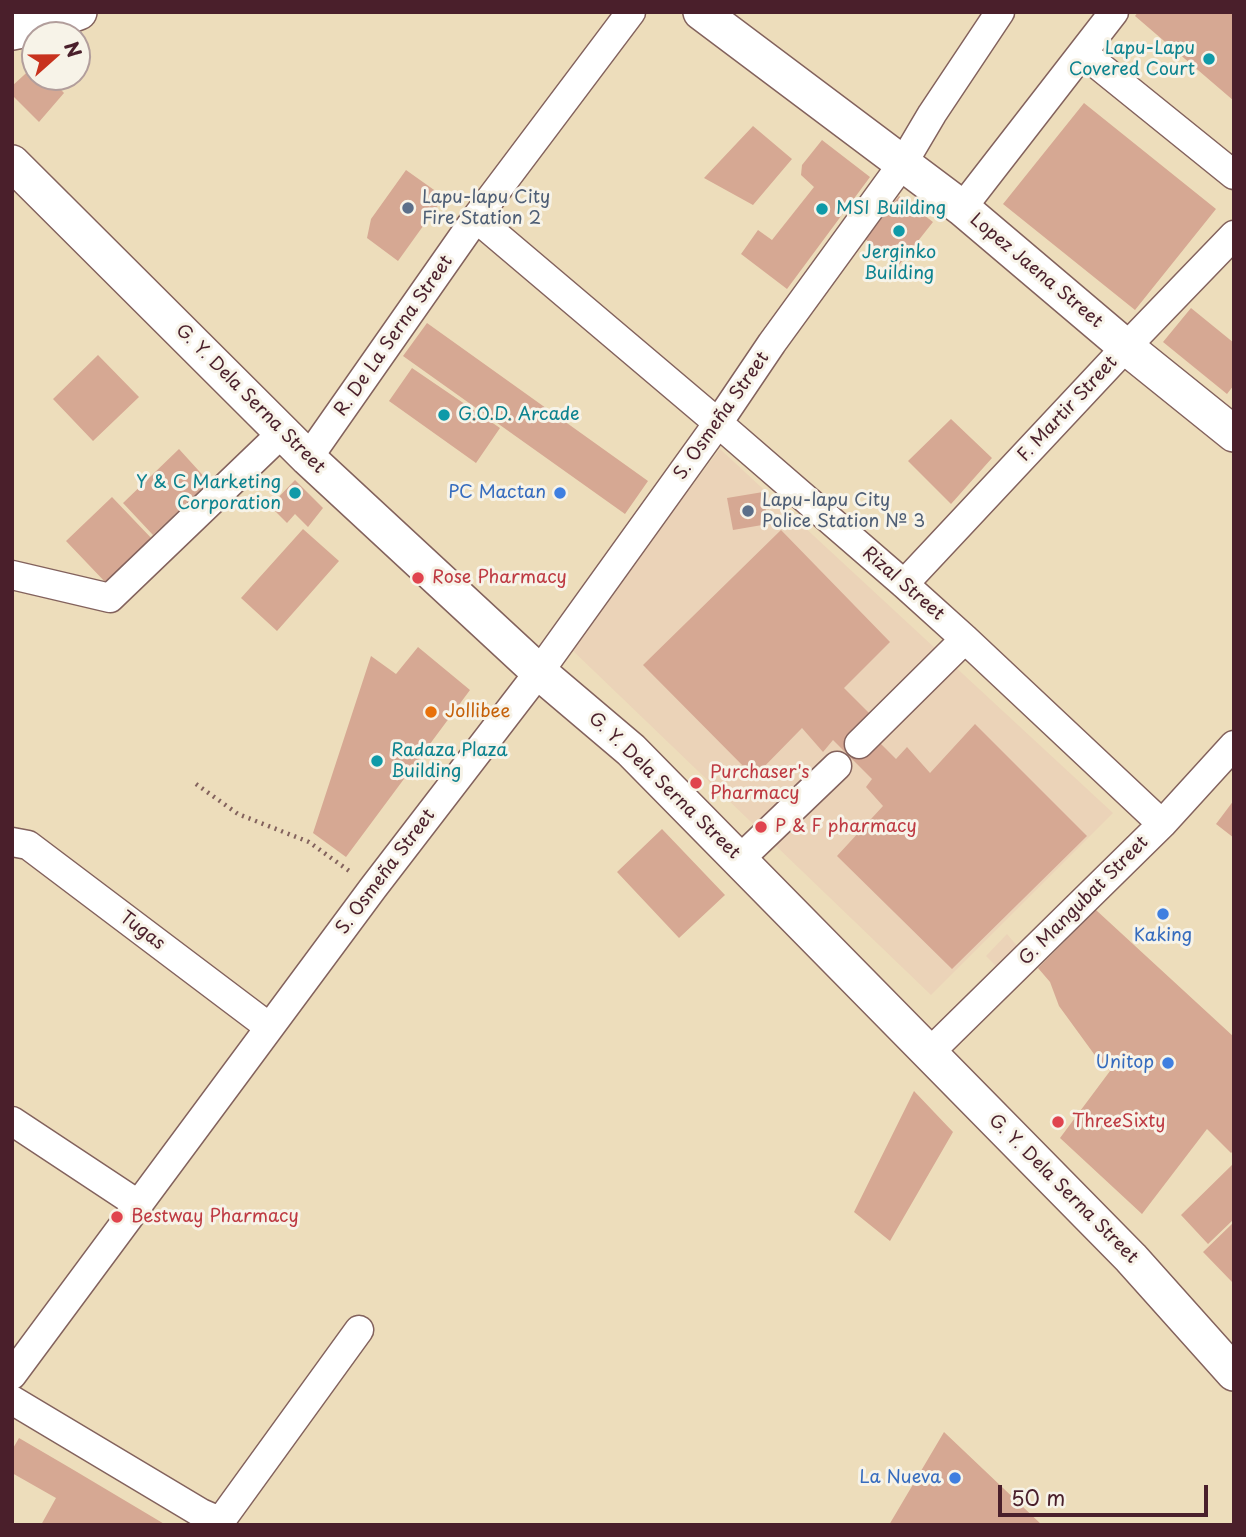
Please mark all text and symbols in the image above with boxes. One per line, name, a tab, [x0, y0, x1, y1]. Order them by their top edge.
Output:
north arrow	[21, 21, 91, 91]
text: N	[58, 37, 90, 61]
place label: Lapu-Lapu Covered Court	[1069, 38, 1195, 80]
marker: Lapu-Lapu Covered Court	[1201, 51, 1217, 67]
place label: Lapu-lapu City Fire Station 2	[422, 187, 550, 230]
place label: MSI Building	[836, 198, 946, 220]
marker: Lapu-lapu City Fire Station 2	[400, 200, 416, 216]
marker: MSI Building	[814, 201, 830, 217]
street label: Lopez Jaena Street	[965, 209, 1107, 333]
marker: Jerginko Building	[891, 223, 907, 239]
place label: Jerginko Building	[862, 242, 936, 284]
street label: R. De La Serna Street	[330, 251, 458, 421]
street label: G. Y. Dela Serna Street	[171, 320, 329, 478]
street label: S. Osmeña Street	[670, 348, 774, 484]
street label: F. Martir Street	[1014, 352, 1122, 466]
place label: G.O.D. Arcade	[458, 404, 580, 426]
marker: G.O.D. Arcade	[436, 407, 452, 423]
place label: Y & C Marketing Corporation	[136, 472, 281, 514]
place label: PC Mactan	[448, 482, 546, 504]
marker: Y & C Marketing Corporation	[287, 485, 303, 501]
marker: PC Mactan	[552, 485, 568, 501]
place label: Lapu-lapu City Police Station № 3	[762, 490, 925, 532]
marker: Lapu-lapu City Police Station № 3	[740, 503, 756, 519]
street label: Rizal Street	[858, 543, 948, 625]
place label: Rose Pharmacy	[432, 567, 567, 589]
marker: Rose Pharmacy	[410, 570, 426, 586]
place label: Jollibee	[445, 701, 510, 723]
marker: Jollibee	[423, 704, 439, 720]
street label: G. Y. Dela Serna Street	[584, 708, 744, 864]
place label: Radaza Plaza Building	[391, 740, 508, 782]
marker: Radaza Plaza Building	[369, 753, 385, 769]
place label: Purchaser's Pharmacy	[710, 762, 809, 804]
marker: Purchaser's Pharmacy	[688, 775, 704, 791]
street label: S. Osmeña Street	[332, 805, 440, 939]
place label: P & F pharmacy	[775, 816, 917, 838]
marker: P & F pharmacy	[753, 819, 769, 835]
street label: G. Mangubat Street	[1015, 832, 1153, 970]
marker: Kaking	[1155, 906, 1171, 922]
street label: Tugas	[115, 907, 169, 955]
place label: Kaking	[1134, 925, 1192, 947]
place label: Unitop	[1096, 1052, 1154, 1074]
marker: Unitop	[1160, 1055, 1176, 1071]
street label: G. Y. Dela Serna Street	[984, 1110, 1142, 1268]
place label: ThreeSixty	[1072, 1111, 1165, 1133]
marker: ThreeSixty	[1050, 1114, 1066, 1130]
place label: Bestway Pharmacy	[131, 1206, 299, 1228]
marker: Bestway Pharmacy	[109, 1209, 125, 1225]
place label: La Nueva	[859, 1467, 941, 1489]
marker: La Nueva	[947, 1470, 963, 1486]
scale bar	[1001, 1470, 1211, 1514]
text: 50 m	[1011, 1481, 1065, 1513]

